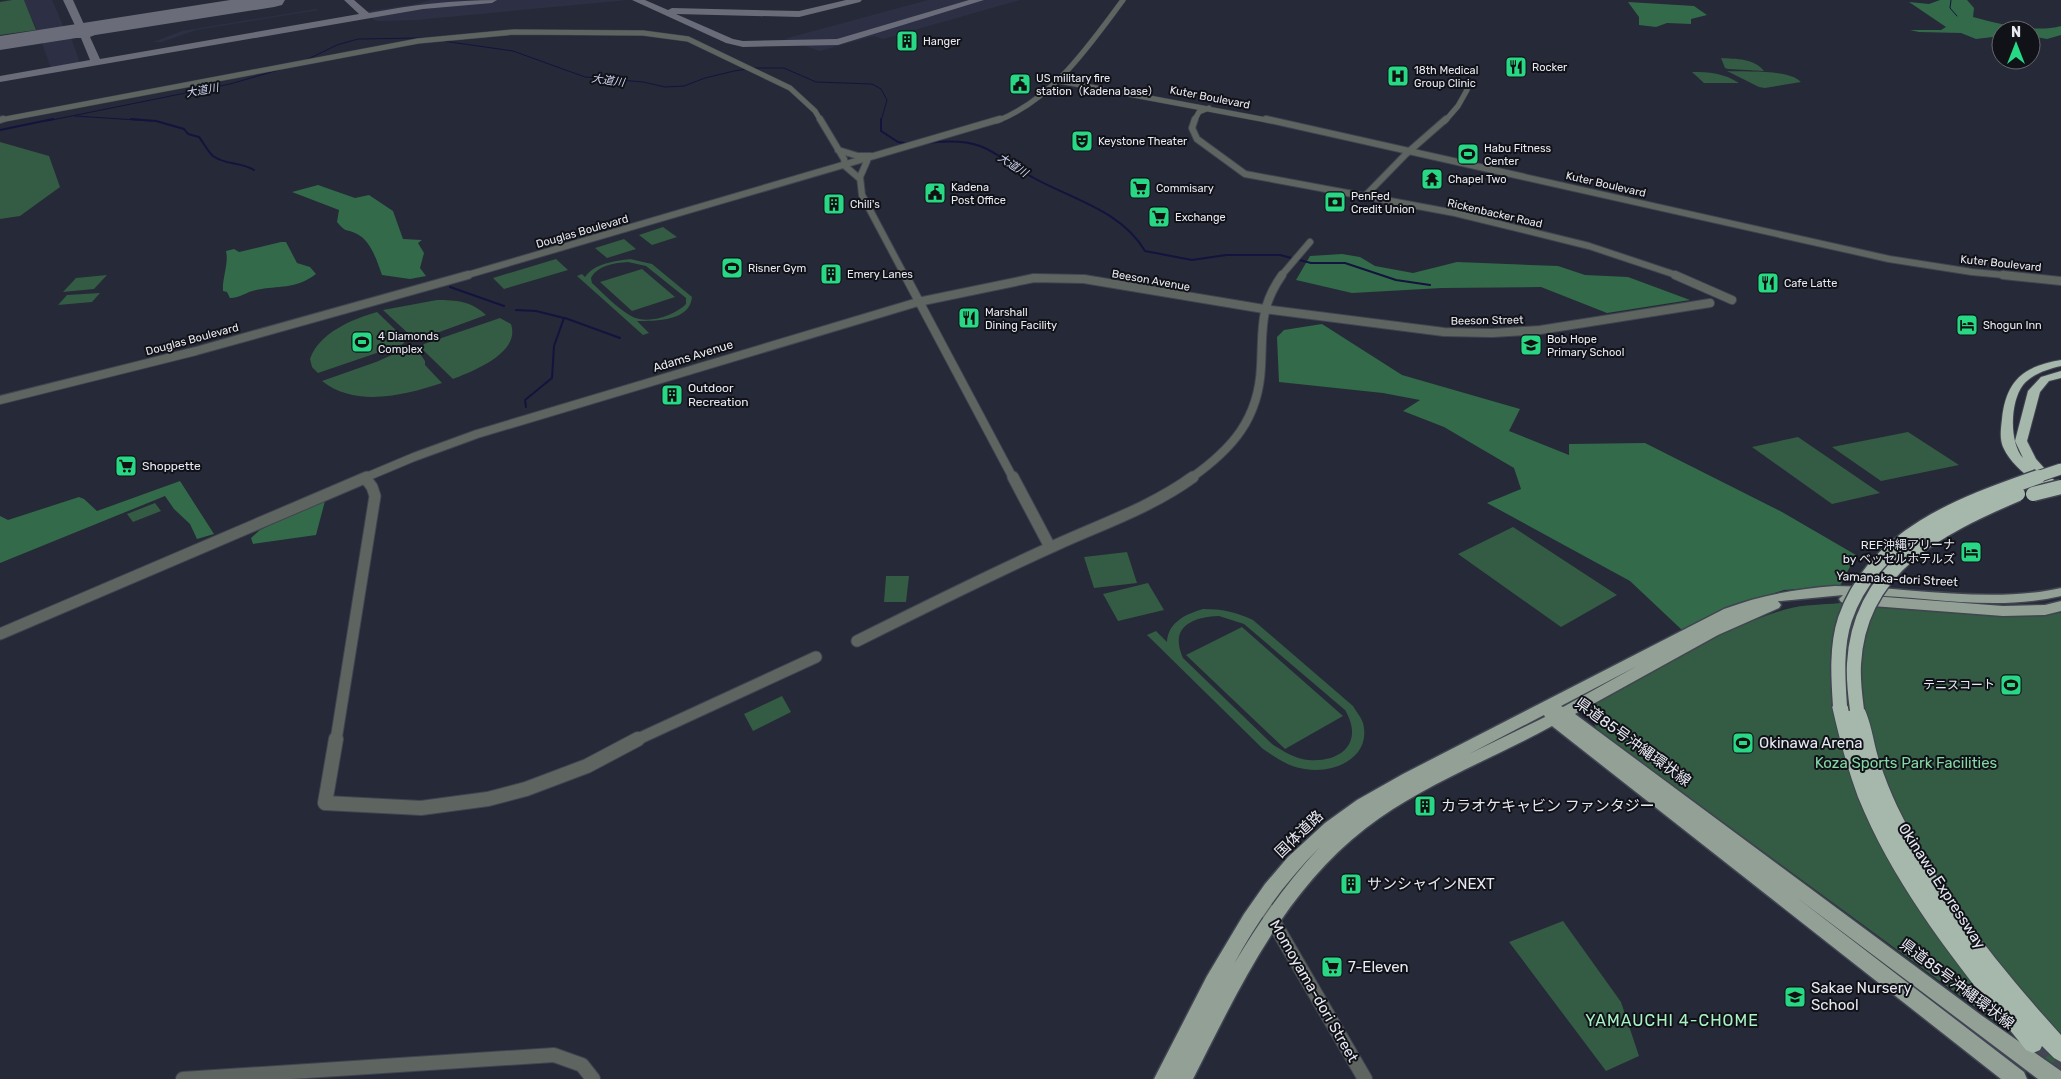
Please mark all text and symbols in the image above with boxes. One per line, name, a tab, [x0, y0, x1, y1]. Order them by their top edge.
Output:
north arrow	[1991, 20, 2041, 70]
text: N	[2011, 24, 2021, 41]
building icon: Hanger	[895, 29, 919, 53]
place label: Hanger	[923, 35, 961, 48]
restaurant icon: Rocker	[1504, 55, 1528, 79]
place label: Rocker	[1532, 61, 1568, 74]
hospital icon: 18th Medical Group Clinic	[1386, 64, 1410, 88]
place label: 18th Medical Group Clinic	[1414, 64, 1478, 90]
water label: 大道川	[591, 72, 626, 89]
public building icon: US military fire station（Kadena base）	[1008, 72, 1032, 96]
place label: US military fire station（Kadena base）	[1036, 72, 1159, 98]
water label: 大道川	[185, 81, 221, 100]
street label: Kuter Boulevard	[1169, 83, 1251, 112]
theatre icon: Keystone Theater	[1070, 129, 1094, 153]
place label: Keystone Theater	[1098, 135, 1188, 148]
sports icon: Habu Fitness Center	[1456, 142, 1480, 166]
place label: Habu Fitness Center	[1484, 142, 1552, 168]
water label: 大道川	[995, 151, 1031, 180]
temple icon: Chapel Two	[1420, 167, 1444, 191]
street label: Kuter Boulevard	[1565, 169, 1647, 200]
place label: Chapel Two	[1448, 173, 1506, 186]
supermarket icon: Commisary	[1128, 176, 1152, 200]
public building icon: Kadena Post Office	[923, 181, 947, 205]
place label: Kadena Post Office	[951, 181, 1006, 207]
place label: Commisary	[1156, 182, 1214, 195]
bank icon: PenFed Credit Union	[1323, 190, 1347, 214]
place label: PenFed Credit Union	[1351, 190, 1415, 216]
building icon: Chili's	[822, 192, 846, 216]
street label: Rickenbacker Road	[1446, 196, 1544, 231]
place label: Chili's	[850, 198, 880, 211]
supermarket icon: Exchange	[1147, 205, 1171, 229]
place label: Exchange	[1175, 211, 1226, 224]
street label: Douglas Boulevard	[534, 212, 630, 251]
street label: Kuter Boulevard	[1960, 253, 2042, 274]
sports icon: Risner Gym	[720, 256, 744, 280]
place label: Risner Gym	[748, 262, 806, 275]
building icon: Emery Lanes	[819, 262, 843, 286]
street label: Beeson Avenue	[1111, 267, 1191, 294]
place label: Emery Lanes	[847, 268, 913, 281]
restaurant icon: Cafe Latte	[1756, 271, 1780, 295]
place label: Cafe Latte	[1784, 277, 1837, 290]
restaurant icon: Marshall Dining Facility	[957, 306, 981, 330]
place label: Marshall Dining Facility	[985, 306, 1057, 332]
street label: Beeson Street	[1451, 313, 1524, 328]
hotel icon: Shogun Inn	[1955, 313, 1979, 337]
place label: Shogun Inn	[1983, 319, 2042, 332]
street label: Douglas Boulevard	[144, 321, 240, 358]
sports icon: 4 Diamonds Complex	[350, 330, 374, 354]
place label: 4 Diamonds Complex	[378, 330, 439, 356]
school or university icon: Bob Hope Primary School	[1519, 333, 1543, 357]
place label: Bob Hope Primary School	[1547, 333, 1624, 359]
street label: Adams Avenue	[651, 337, 735, 375]
place label: Outdoor Recreation	[688, 381, 749, 409]
building icon: Outdoor Recreation	[660, 383, 684, 407]
supermarket icon: Shoppette	[114, 454, 138, 478]
place label: Shoppette	[142, 459, 201, 473]
place label: REF沖縄アリーナ by ベッセルホテルズ	[1843, 538, 1955, 566]
hotel icon: REF沖縄アリーナ by ベッセルホテルズ	[1959, 540, 1983, 564]
street label: Yamanaka-dori Street	[1836, 569, 1959, 589]
sports icon: テニスコート	[1999, 673, 2023, 697]
place label: テニスコート	[1923, 678, 1995, 692]
street label: 県道85号沖縄環状線	[1572, 694, 1694, 790]
sports icon: Okinawa Arena	[1731, 731, 1755, 755]
place label: Okinawa Arena	[1759, 734, 1863, 752]
park label: Koza Sports Park Facilities	[1815, 754, 1998, 772]
building icon: カラオケキャビン ファンタジー	[1413, 794, 1437, 818]
place label: カラオケキャビン ファンタジー	[1441, 797, 1655, 815]
street label: 国体道路	[1271, 807, 1327, 861]
street label: Okinawa Expressway	[1895, 820, 1989, 952]
building icon: サンシャインNEXT	[1339, 872, 1363, 896]
place label: サンシャインNEXT	[1367, 875, 1495, 893]
street label: Momoyama-dori Street	[1266, 917, 1362, 1065]
street label: 県道85号沖縄環状線	[1896, 935, 2018, 1033]
supermarket icon: 7-Eleven	[1320, 955, 1344, 979]
place label: 7-Eleven	[1348, 958, 1409, 976]
place label: Sakae Nursery School	[1811, 979, 1912, 1014]
school or university icon: Sakae Nursery School	[1783, 985, 1807, 1009]
district label: YAMAUCHI 4-CHOME	[1585, 1011, 1759, 1030]

